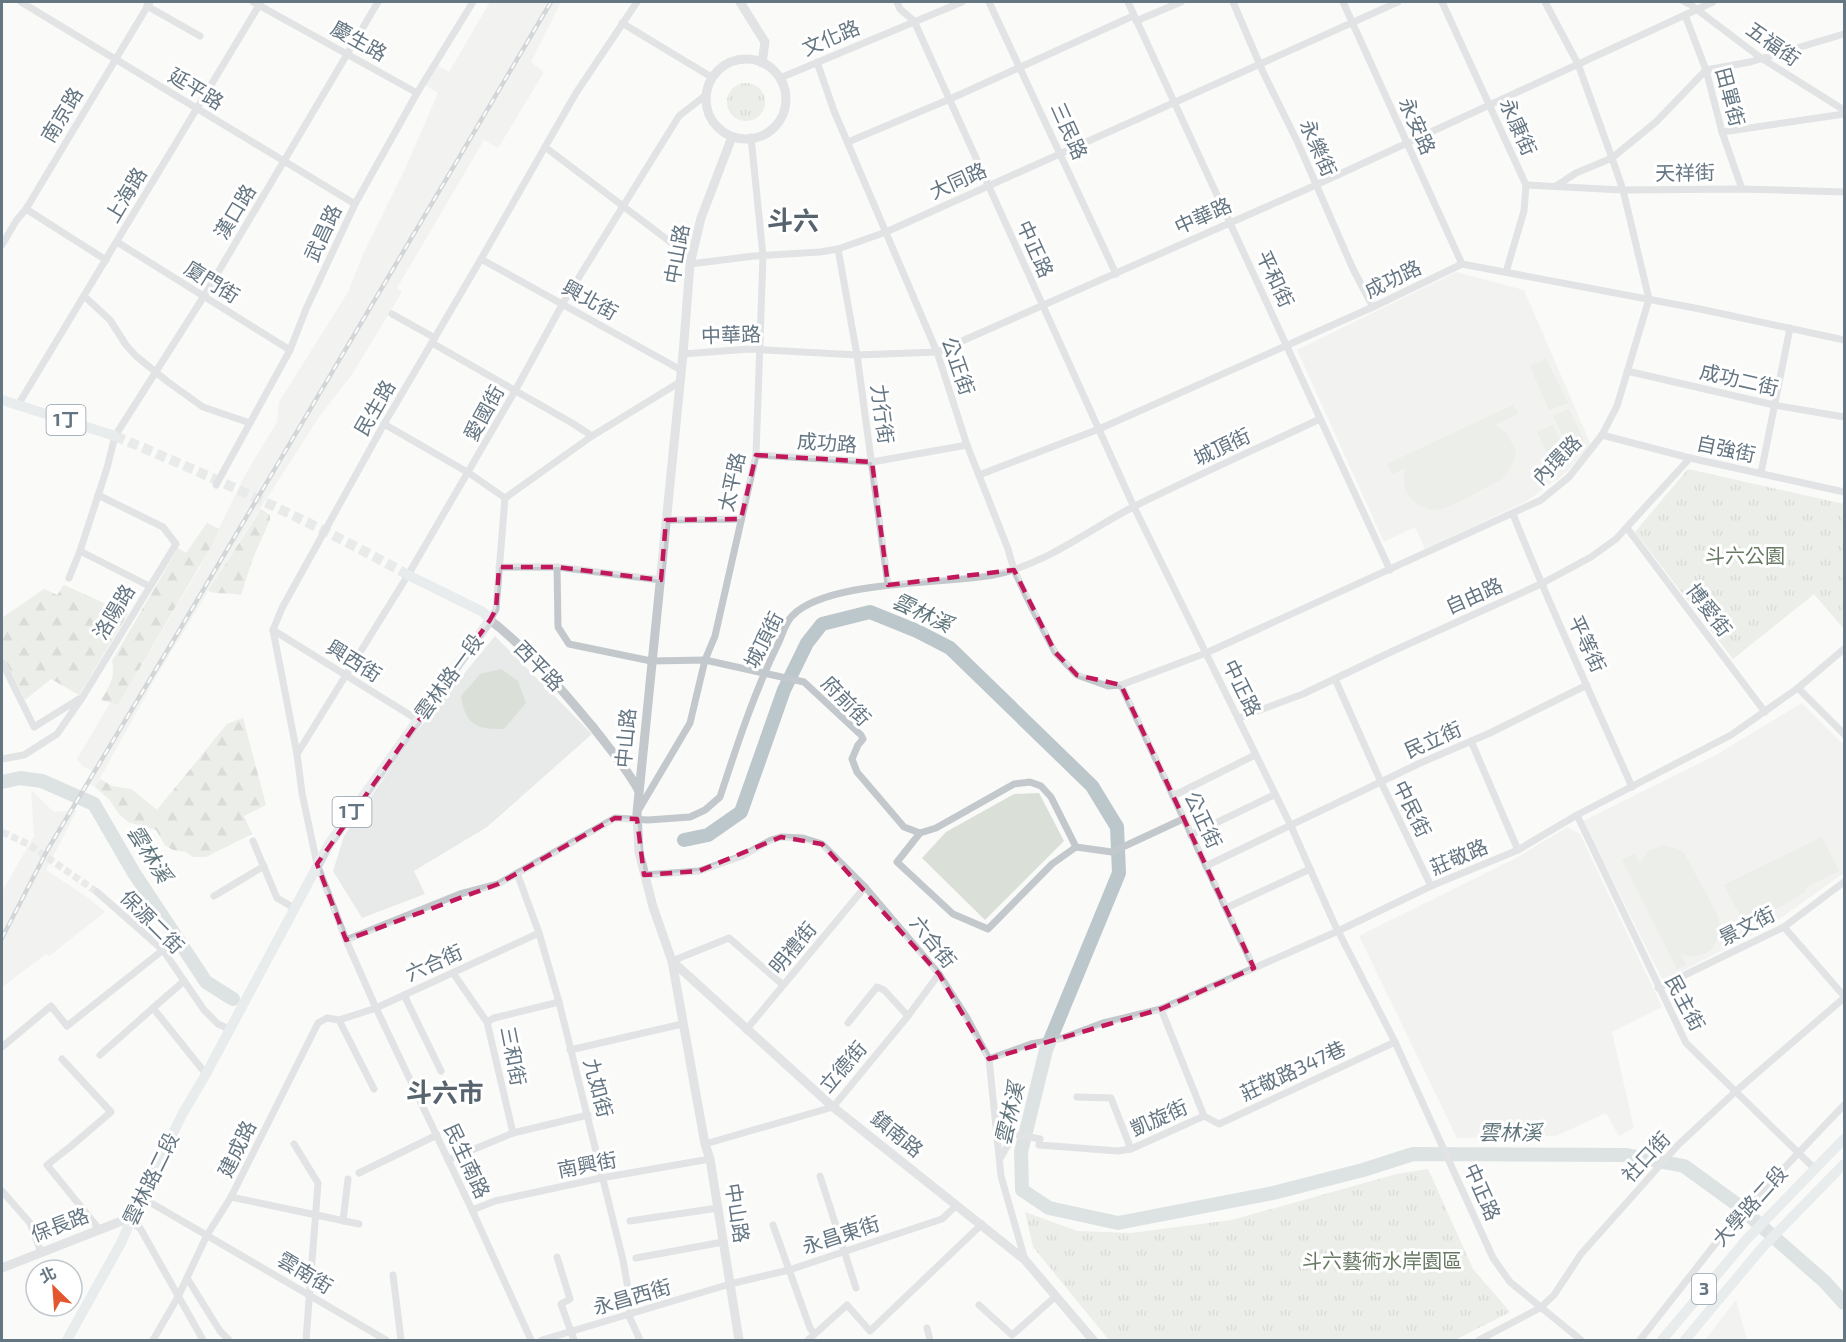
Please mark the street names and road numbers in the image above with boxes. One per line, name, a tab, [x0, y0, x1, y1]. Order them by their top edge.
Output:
street label: 文化路	[798, 14, 863, 60]
street label: 慶生路	[327, 15, 392, 65]
street label: 五福街	[1742, 16, 1805, 70]
street label: 延平路	[165, 62, 228, 114]
street label: 田單街	[1712, 65, 1750, 129]
street label: 南京路	[35, 83, 87, 146]
street label: 永安路	[1395, 93, 1441, 158]
street label: 永康街	[1496, 94, 1542, 159]
street label: 三民路	[1047, 98, 1093, 163]
street label: 永樂街	[1296, 115, 1342, 180]
street label: 大同路	[925, 157, 990, 203]
street label: 天祥街	[1655, 159, 1715, 185]
street label: 上海路	[99, 163, 151, 226]
street label: 漢口路	[208, 180, 260, 243]
street label: 中華路	[1170, 192, 1235, 238]
street label: 武昌路	[299, 200, 346, 265]
street label: 中正路	[1013, 216, 1059, 281]
street label: 中山路	[659, 222, 693, 285]
street label: 平和街	[1252, 246, 1299, 311]
street label: 成功路	[1360, 254, 1425, 302]
street label: 廈門街	[181, 255, 244, 307]
street label: 興北街	[558, 274, 623, 324]
street label: 中華路	[701, 321, 761, 347]
street label: 公正街	[938, 333, 980, 398]
street label: 成功二街	[1698, 358, 1781, 400]
street label: 民生路	[349, 376, 400, 439]
street label: 愛國街	[458, 380, 508, 445]
street label: 力行街	[867, 382, 899, 445]
road number: 1丁	[46, 405, 86, 435]
street label: 城頂街	[1189, 423, 1254, 470]
street label: 成功路	[796, 428, 858, 456]
street label: 內環路	[1527, 429, 1586, 489]
street label: 自強街	[1694, 430, 1758, 466]
street label: 太平路	[713, 450, 749, 514]
street label: 自由路	[1441, 572, 1506, 618]
street label: 博愛街	[1682, 578, 1737, 641]
street label: 洛陽路	[87, 580, 139, 643]
street label: 城頂街	[739, 607, 787, 672]
street label: 平等街	[1564, 611, 1611, 676]
street label: 雲林路一段	[409, 629, 487, 724]
street label: 興西街	[323, 634, 386, 686]
street label: 西平路	[510, 635, 569, 695]
street label: 中正路	[1219, 655, 1267, 720]
street label: 府前街	[817, 670, 876, 730]
street label: 中山路	[610, 707, 640, 769]
street label: 民立街	[1400, 716, 1465, 762]
street label: 中民街	[1389, 776, 1437, 841]
street label: 公正街	[1180, 787, 1227, 852]
road number: 1丁	[332, 797, 372, 827]
street label: 莊敬路	[1426, 833, 1491, 879]
street label: 保源二街	[116, 885, 189, 958]
street label: 景文街	[1714, 901, 1779, 949]
street label: 六合街	[906, 911, 962, 972]
street label: 明禮街	[764, 917, 821, 978]
street label: 六合街	[401, 939, 466, 985]
street label: 民主街	[1661, 970, 1711, 1035]
street label: 三和街	[496, 1024, 531, 1088]
street label: 莊敬路347巷	[1236, 1035, 1349, 1105]
street label: 立德街	[814, 1036, 871, 1097]
street label: 九如街	[580, 1056, 618, 1120]
street label: 凱旋街	[1126, 1094, 1191, 1140]
street label: 鎮南路	[867, 1105, 928, 1161]
street label: 建成路	[212, 1116, 260, 1181]
street label: 民生南路	[440, 1119, 496, 1202]
street label: 社口街	[1616, 1126, 1675, 1186]
street label: 雲林路二段	[117, 1128, 183, 1229]
street label: 南興街	[555, 1147, 619, 1182]
street label: 中正路	[1460, 1159, 1506, 1224]
street label: 大學路二段	[1707, 1160, 1792, 1251]
street label: 中山路	[721, 1181, 755, 1244]
street label: 保長路	[27, 1202, 92, 1246]
street label: 永昌東街	[799, 1210, 882, 1258]
street label: 雲南街	[274, 1246, 337, 1298]
street label: 永昌西街	[590, 1273, 673, 1319]
road number: 3	[1692, 1274, 1716, 1304]

